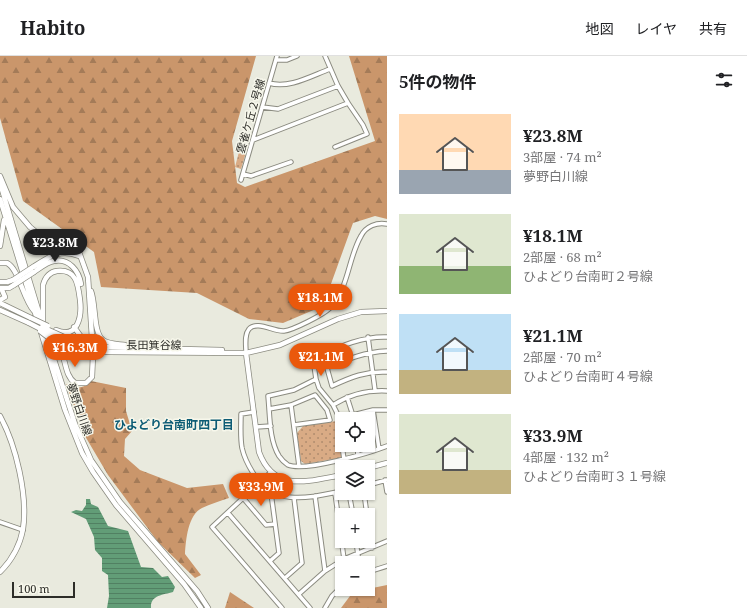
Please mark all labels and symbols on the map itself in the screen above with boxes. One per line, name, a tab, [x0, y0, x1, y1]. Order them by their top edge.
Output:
street label: 雲雀ケ丘２号線	[232, 77, 268, 155]
pin: ¥23.8M	[22, 229, 88, 263]
pin: ¥18.1M	[287, 284, 353, 318]
pin: ¥16.3M	[42, 334, 108, 368]
street label: 長田箕谷線	[127, 337, 182, 352]
pin: ¥21.1M	[288, 343, 354, 377]
street label: 夢野白川線	[64, 381, 96, 437]
district label: ひよどり台南町四丁目	[114, 416, 234, 433]
pin: ¥33.9M	[228, 473, 294, 507]
scale bar	[12, 580, 75, 599]

